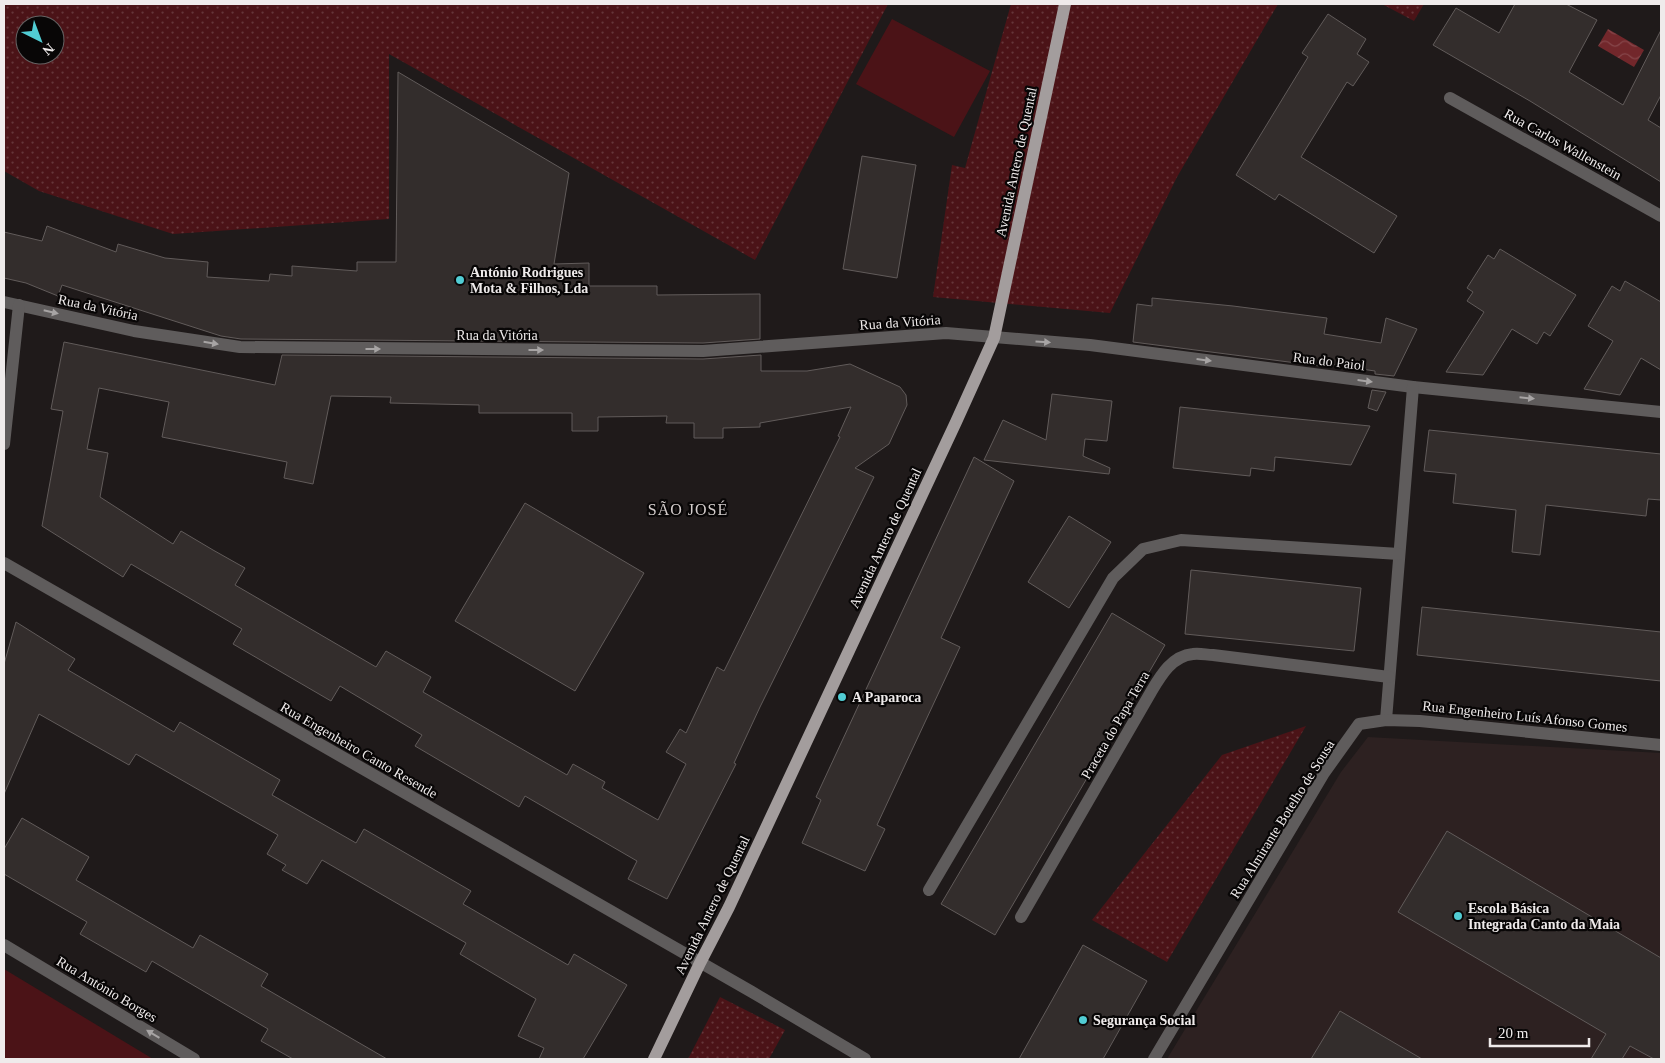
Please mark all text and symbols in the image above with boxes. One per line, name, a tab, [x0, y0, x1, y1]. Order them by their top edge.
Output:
north arrow	[15, 15, 65, 65]
text: N	[40, 40, 57, 58]
street label: Avenida Antero de Quental	[993, 86, 1040, 238]
street label: Rua Carlos Wallenstein	[1502, 106, 1624, 183]
place label: António Rodrigues Mota & Filhos, Lda	[470, 265, 588, 296]
marker: António Rodrigues Mota & Filhos, Lda	[454, 274, 466, 286]
street label: Rua da Vitória	[57, 292, 140, 323]
one-way arrow	[44, 308, 59, 316]
street label: Rua da Vitória	[859, 312, 942, 333]
street label: Rua da Vitória	[456, 328, 538, 343]
one-way arrow	[1035, 338, 1051, 346]
one-way arrow	[203, 339, 219, 347]
one-way arrow	[365, 345, 381, 353]
one-way arrow	[528, 346, 544, 354]
street label: Rua do Paiol	[1292, 350, 1366, 373]
one-way arrow	[1196, 356, 1212, 364]
one-way arrow	[1358, 377, 1374, 385]
one-way arrow	[1519, 394, 1535, 402]
street label: Avenida Antero de Quental	[846, 466, 925, 611]
district label: SÃO JOSÉ	[648, 500, 728, 518]
street label: Praceta do Papa Terra	[1078, 668, 1153, 782]
place label: A Paparoca	[852, 690, 921, 705]
marker: A Paparoca	[836, 691, 848, 703]
street label: Rua Engenheiro Luís Afonso Gomes	[1422, 698, 1628, 735]
street label: Rua Engenheiro Canto Resende	[278, 699, 440, 802]
street label: Rua Almirante Botelho de Sousa	[1227, 737, 1338, 901]
street label: Avenida Antero de Quental	[672, 833, 753, 977]
place label: Escola Básica Integrada Canto da Maia	[1468, 901, 1620, 932]
marker: Escola Básica Integrada Canto da Maia	[1452, 910, 1464, 922]
street label: Rua António Borges	[54, 954, 159, 1025]
place label: Segurança Social	[1093, 1013, 1195, 1028]
marker: Segurança Social	[1077, 1014, 1089, 1026]
scale bar	[1490, 1016, 1589, 1048]
text: 20 m	[1498, 1025, 1529, 1041]
one-way arrow	[146, 1030, 159, 1039]

